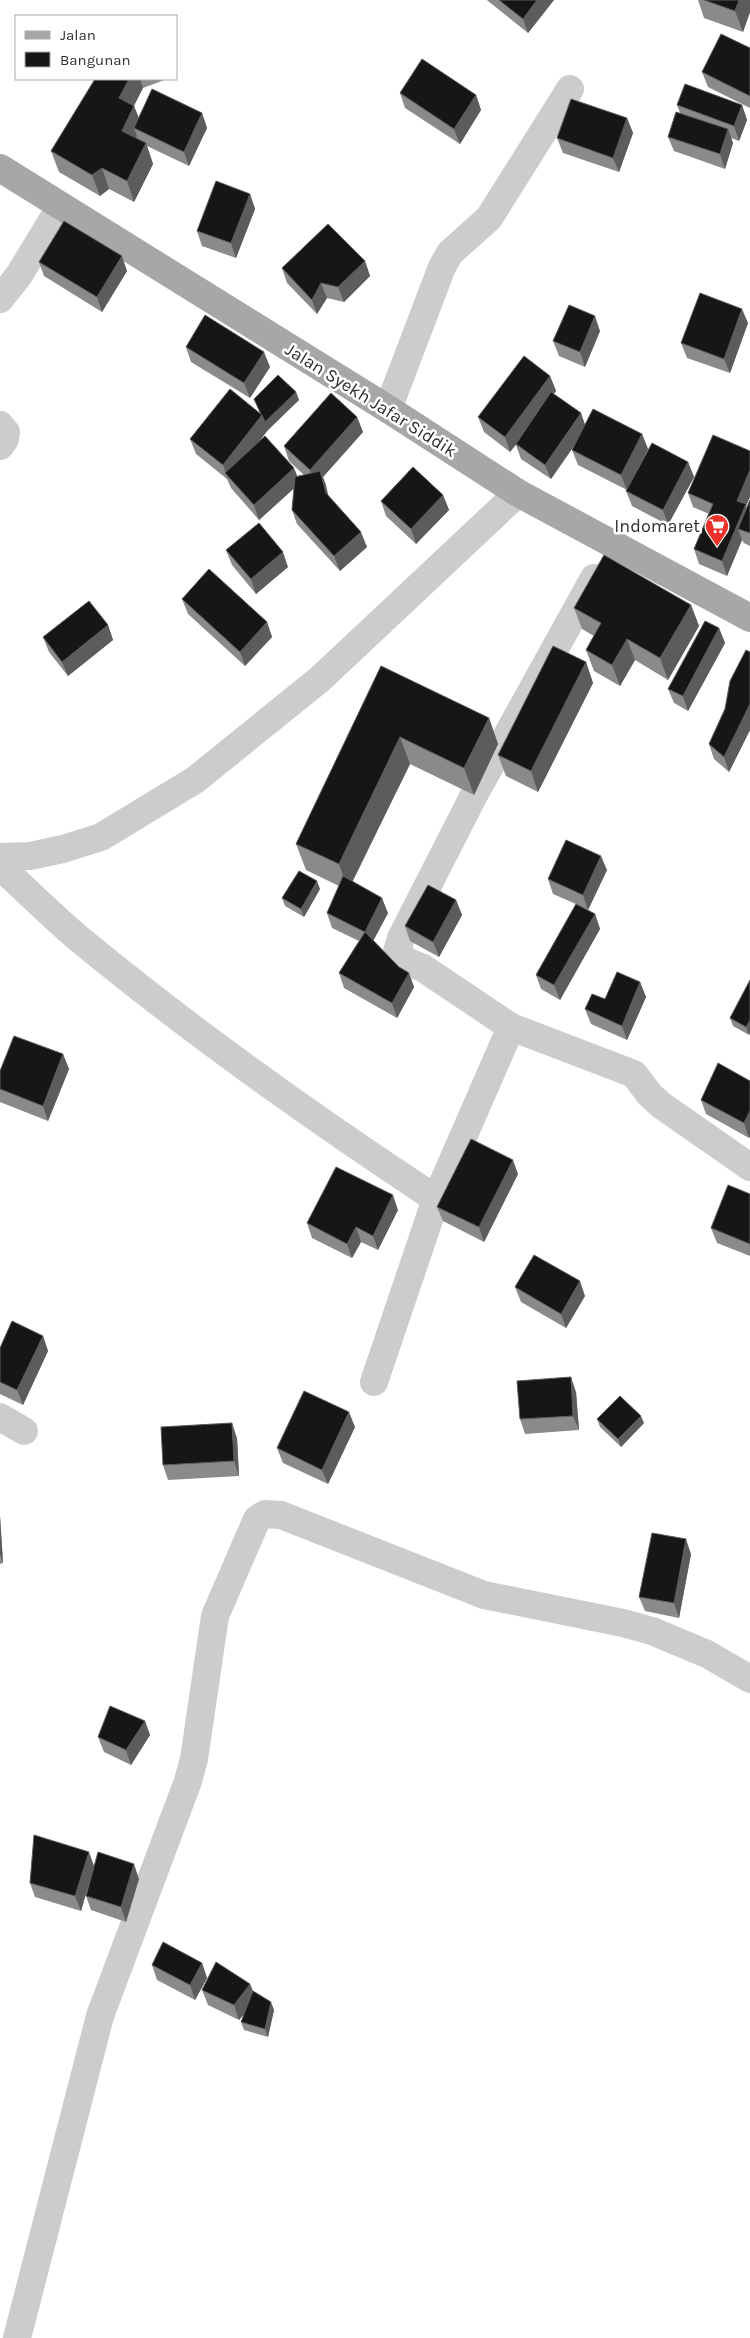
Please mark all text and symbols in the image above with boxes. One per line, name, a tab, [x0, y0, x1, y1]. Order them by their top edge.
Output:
legend	[15, 15, 178, 80]
text: Jalan	[60, 26, 96, 44]
text: Bangunan	[60, 51, 131, 69]
street label: Jalan Syekh Jafar Siddik	[281, 338, 461, 462]
supermarket icon: Indomaret	[704, 513, 730, 547]
place label: Indomaret	[614, 515, 700, 537]

